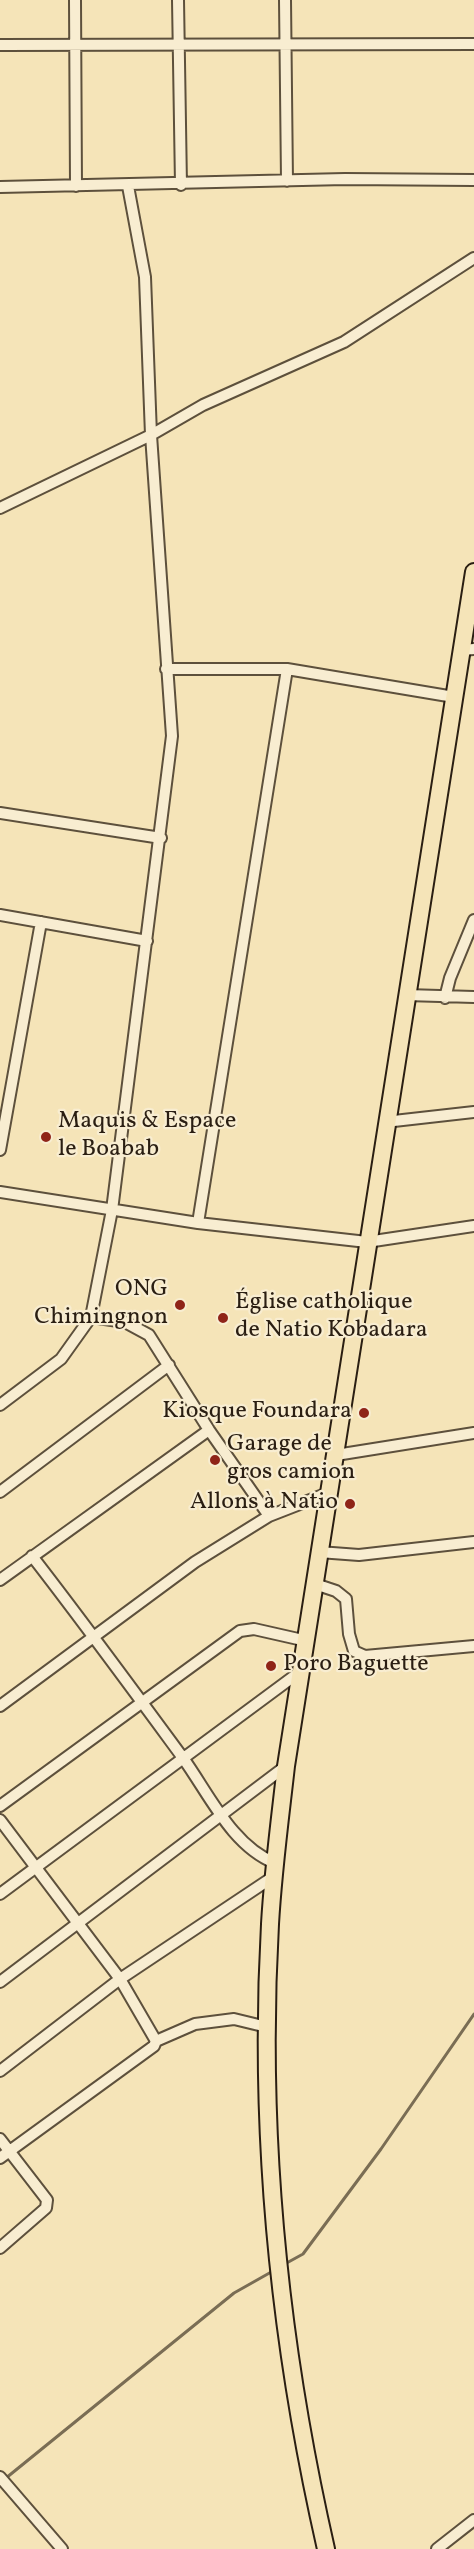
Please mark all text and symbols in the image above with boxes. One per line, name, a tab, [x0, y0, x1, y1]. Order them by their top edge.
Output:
place label: Maquis & Espace le Boabab	[58, 1109, 236, 1165]
marker: Maquis & Espace le Boabab	[39, 1130, 53, 1144]
place label: ONG Chimingnon	[34, 1277, 168, 1333]
place label: Église catholique de Natio Kobadara	[235, 1290, 428, 1346]
marker: ONG Chimingnon	[173, 1298, 187, 1312]
marker: Église catholique de Natio Kobadara	[216, 1311, 230, 1325]
place label: Kiosque Foundara	[162, 1399, 352, 1427]
marker: Kiosque Foundara	[357, 1406, 371, 1420]
place label: Garage de gros camion	[227, 1432, 355, 1488]
marker: Garage de gros camion	[208, 1453, 222, 1467]
place label: Allons à Natio	[190, 1490, 338, 1518]
marker: Allons à Natio	[343, 1497, 357, 1511]
place label: Poro Baguette	[283, 1652, 429, 1680]
marker: Poro Baguette	[264, 1659, 278, 1673]

